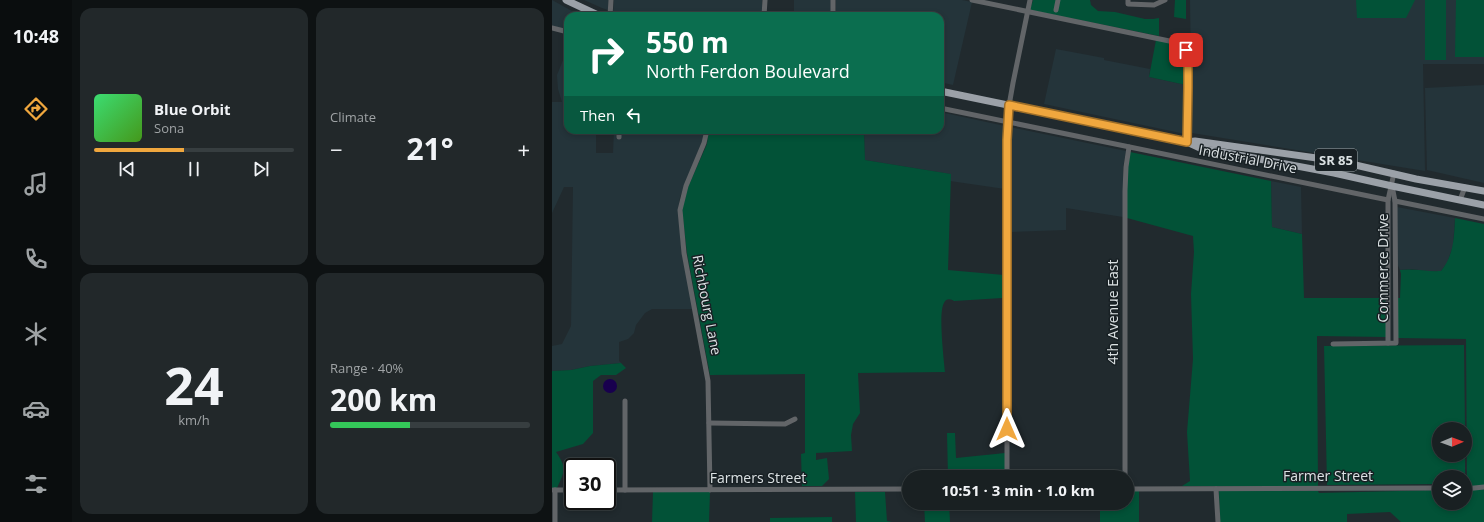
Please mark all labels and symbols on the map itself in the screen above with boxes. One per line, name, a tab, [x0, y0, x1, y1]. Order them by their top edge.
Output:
pin	[1169, 33, 1203, 67]
street label: Industrial Drive	[1197, 140, 1299, 177]
road number: SR 85	[1315, 149, 1357, 171]
street label: Commerce Drive	[1373, 213, 1392, 323]
street label: Richbourg Lane	[688, 253, 727, 357]
street label: 4th Avenue East	[1103, 260, 1122, 364]
position arrow	[986, 408, 1028, 450]
north arrow	[1432, 422, 1472, 462]
speed limit sign: 30	[564, 458, 616, 510]
street label: Farmer Street	[1283, 466, 1373, 485]
street label: Farmers Street	[710, 468, 806, 487]

